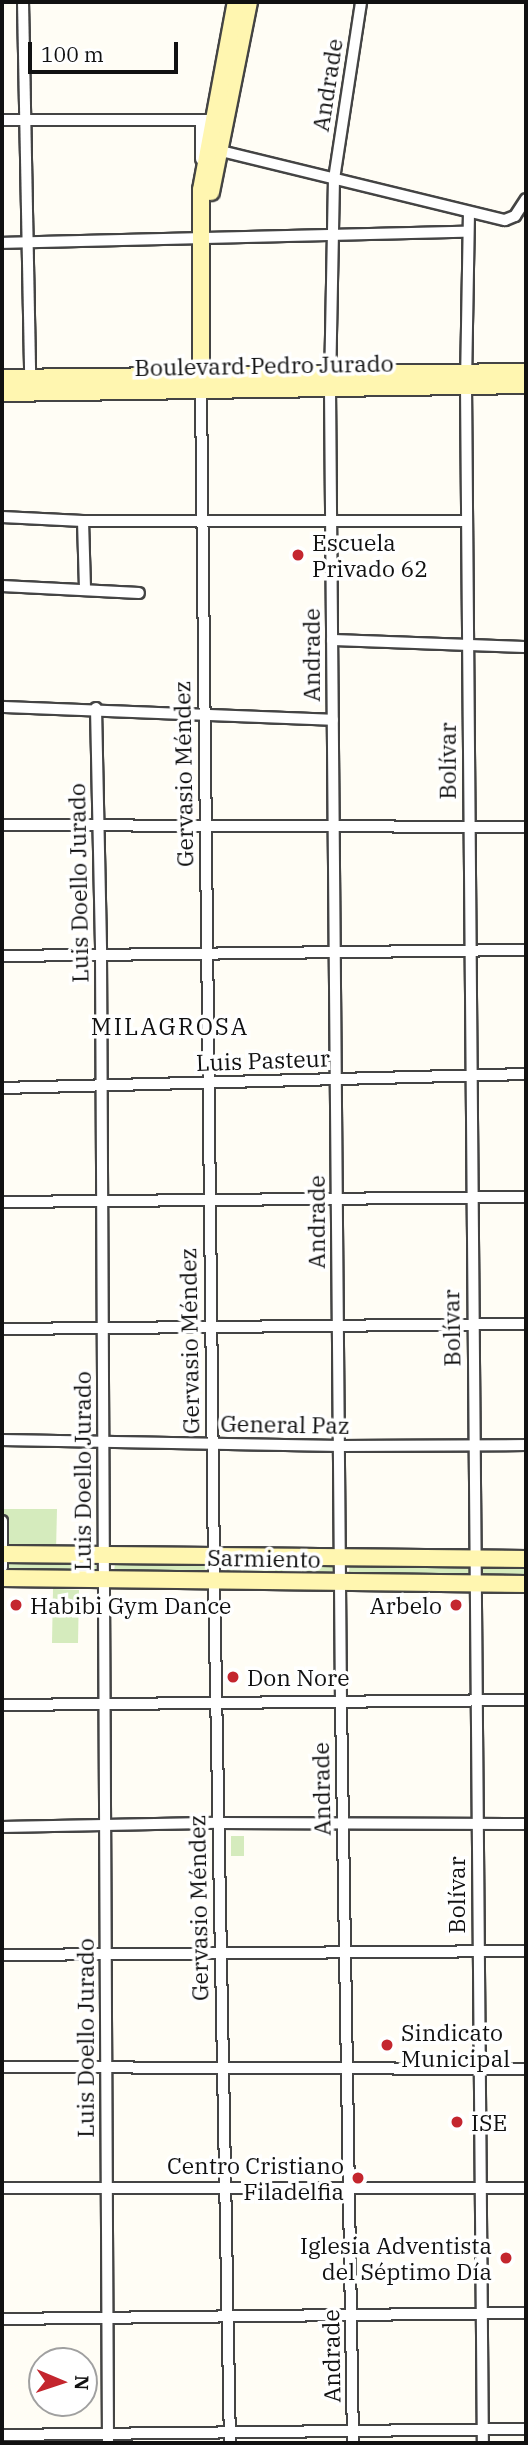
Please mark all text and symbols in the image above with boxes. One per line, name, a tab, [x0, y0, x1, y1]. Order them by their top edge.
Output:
scale bar	[32, 28, 182, 72]
street label: Andrade	[306, 37, 348, 133]
text: 100 m	[41, 40, 104, 68]
street label: Boulevard Pedro Jurado	[134, 349, 394, 381]
place label: Escuela Privado 62	[312, 528, 428, 582]
marker: Escuela Privado 62	[290, 547, 306, 563]
street label: Andrade	[297, 608, 325, 702]
street label: Gervasio Méndez	[168, 681, 198, 867]
street label: Bolívar	[433, 722, 461, 800]
street label: Luis Doello Jurado	[62, 783, 94, 983]
district label: MILAGROSA	[92, 1013, 248, 1041]
street label: Luis Pasteur	[196, 1044, 330, 1076]
street label: Andrade	[302, 1175, 330, 1269]
street label: Gervasio Méndez	[174, 1248, 204, 1434]
street label: Bolívar	[437, 1289, 465, 1367]
street label: Luis Doello Jurado	[68, 1371, 96, 1571]
street label: General Paz	[220, 1409, 350, 1439]
street label: Sarmiento	[207, 1543, 321, 1573]
place label: Habibi Gym Dance	[30, 1591, 231, 1619]
place label: Arbelo	[370, 1591, 442, 1619]
marker: Habibi Gym Dance	[8, 1597, 24, 1613]
marker: Arbelo	[448, 1597, 464, 1613]
place label: Don Nore	[247, 1663, 350, 1691]
marker: Don Nore	[225, 1669, 241, 1685]
street label: Andrade	[306, 1742, 336, 1836]
street label: Gervasio Méndez	[183, 1815, 213, 2001]
street label: Bolívar	[442, 1856, 470, 1934]
street label: Luis Doello Jurado	[71, 1938, 99, 2138]
place label: Sindicato Municipal	[401, 2018, 510, 2072]
marker: Sindicato Municipal	[379, 2037, 395, 2053]
place label: ISE	[471, 2108, 507, 2136]
marker: ISE	[449, 2114, 465, 2130]
place label: Centro Cristiano Filadelfia	[167, 2151, 344, 2205]
marker: Centro Cristiano Filadelfia	[350, 2170, 366, 2186]
place label: Iglesia Adventista del Séptimo Día	[300, 2231, 492, 2285]
marker: Iglesia Adventista del Séptimo Día	[498, 2250, 514, 2266]
street label: Andrade	[316, 2309, 346, 2403]
north arrow	[28, 2347, 98, 2417]
text: N	[70, 2375, 94, 2391]

